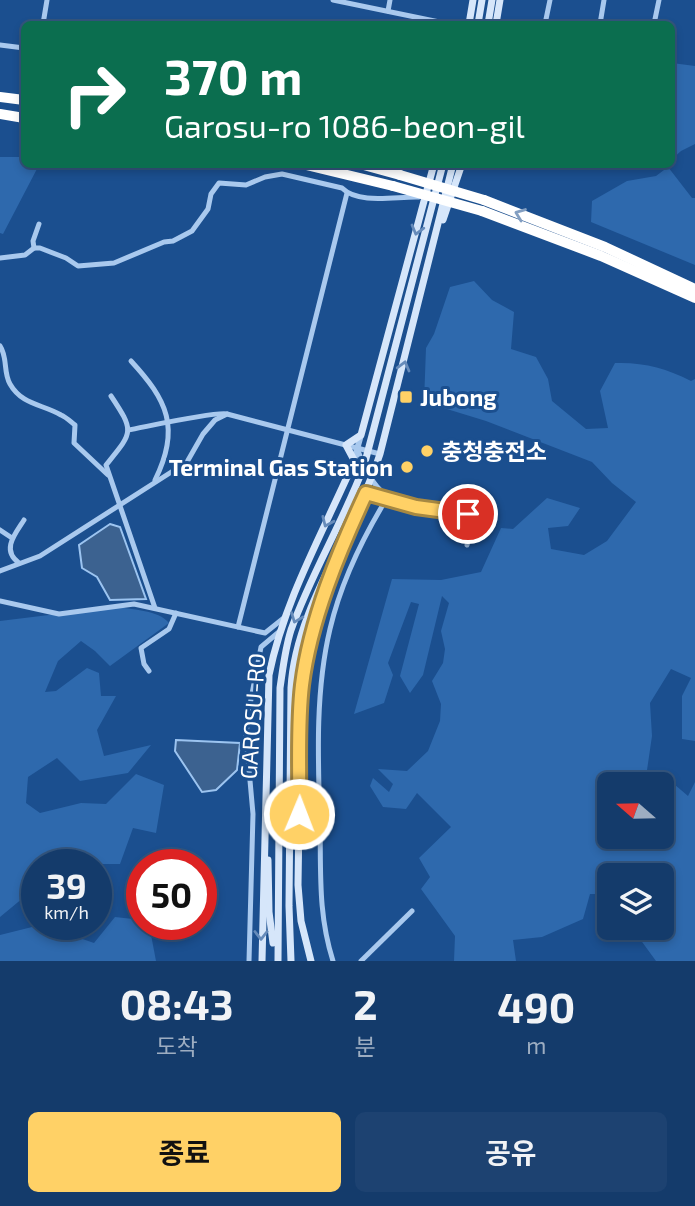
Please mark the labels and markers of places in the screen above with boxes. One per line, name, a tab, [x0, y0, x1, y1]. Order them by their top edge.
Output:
place label: Jubong	[420, 383, 497, 411]
marker: Jubong	[398, 389, 414, 405]
place label: 충청충전소	[441, 437, 547, 465]
marker: 충청충전소	[419, 443, 435, 459]
place label: Terminal Gas Station	[169, 453, 393, 481]
marker: Terminal Gas Station	[399, 459, 415, 475]
pin	[438, 484, 498, 544]

